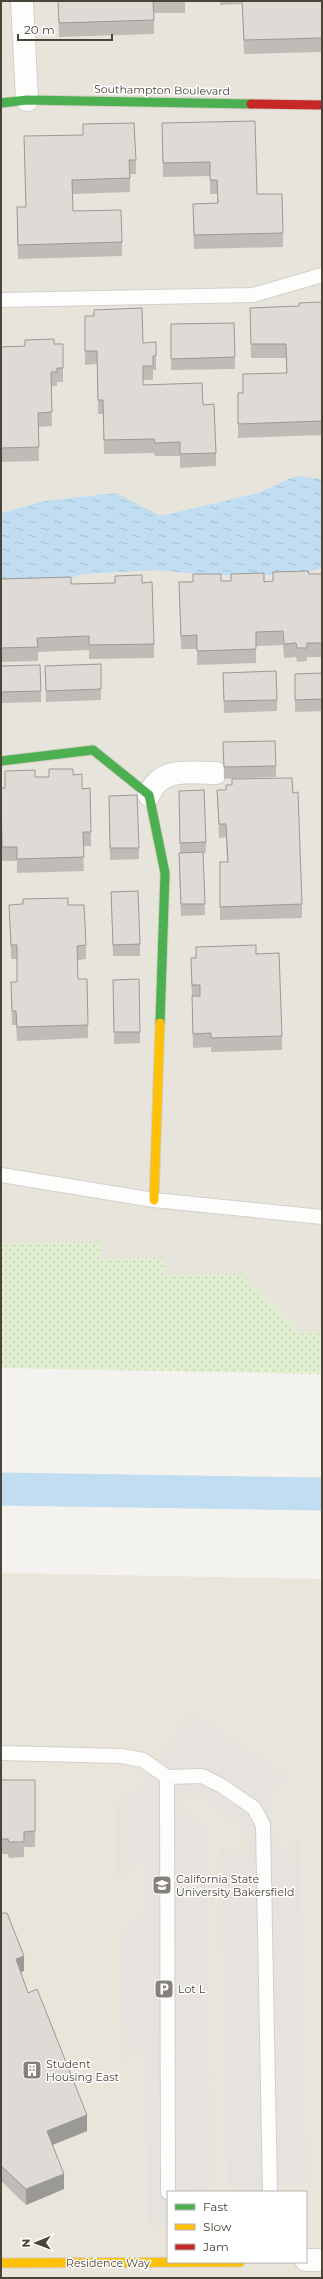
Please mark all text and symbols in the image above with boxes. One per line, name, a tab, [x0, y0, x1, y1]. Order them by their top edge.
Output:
scale bar	[18, 16, 112, 42]
text: 20 m	[24, 22, 55, 37]
street label: Southampton Boulevard	[94, 82, 230, 98]
place label: California State University Bakersfield	[176, 1872, 294, 1899]
school or university icon: California State University Bakersfield	[151, 1874, 173, 1896]
parking icon: Lot L	[153, 1978, 175, 2000]
place label: Lot L	[178, 1982, 206, 1996]
place label: Student Housing East	[46, 2057, 120, 2084]
building icon: Student Housing East	[21, 2059, 43, 2081]
legend	[167, 2191, 307, 2263]
text: Fast	[203, 2199, 228, 2214]
text: Slow	[203, 2219, 232, 2234]
north arrow	[16, 2223, 56, 2263]
text: N	[19, 2239, 33, 2248]
text: Jam	[202, 2239, 229, 2254]
street label: Residence Way	[66, 2256, 150, 2270]

